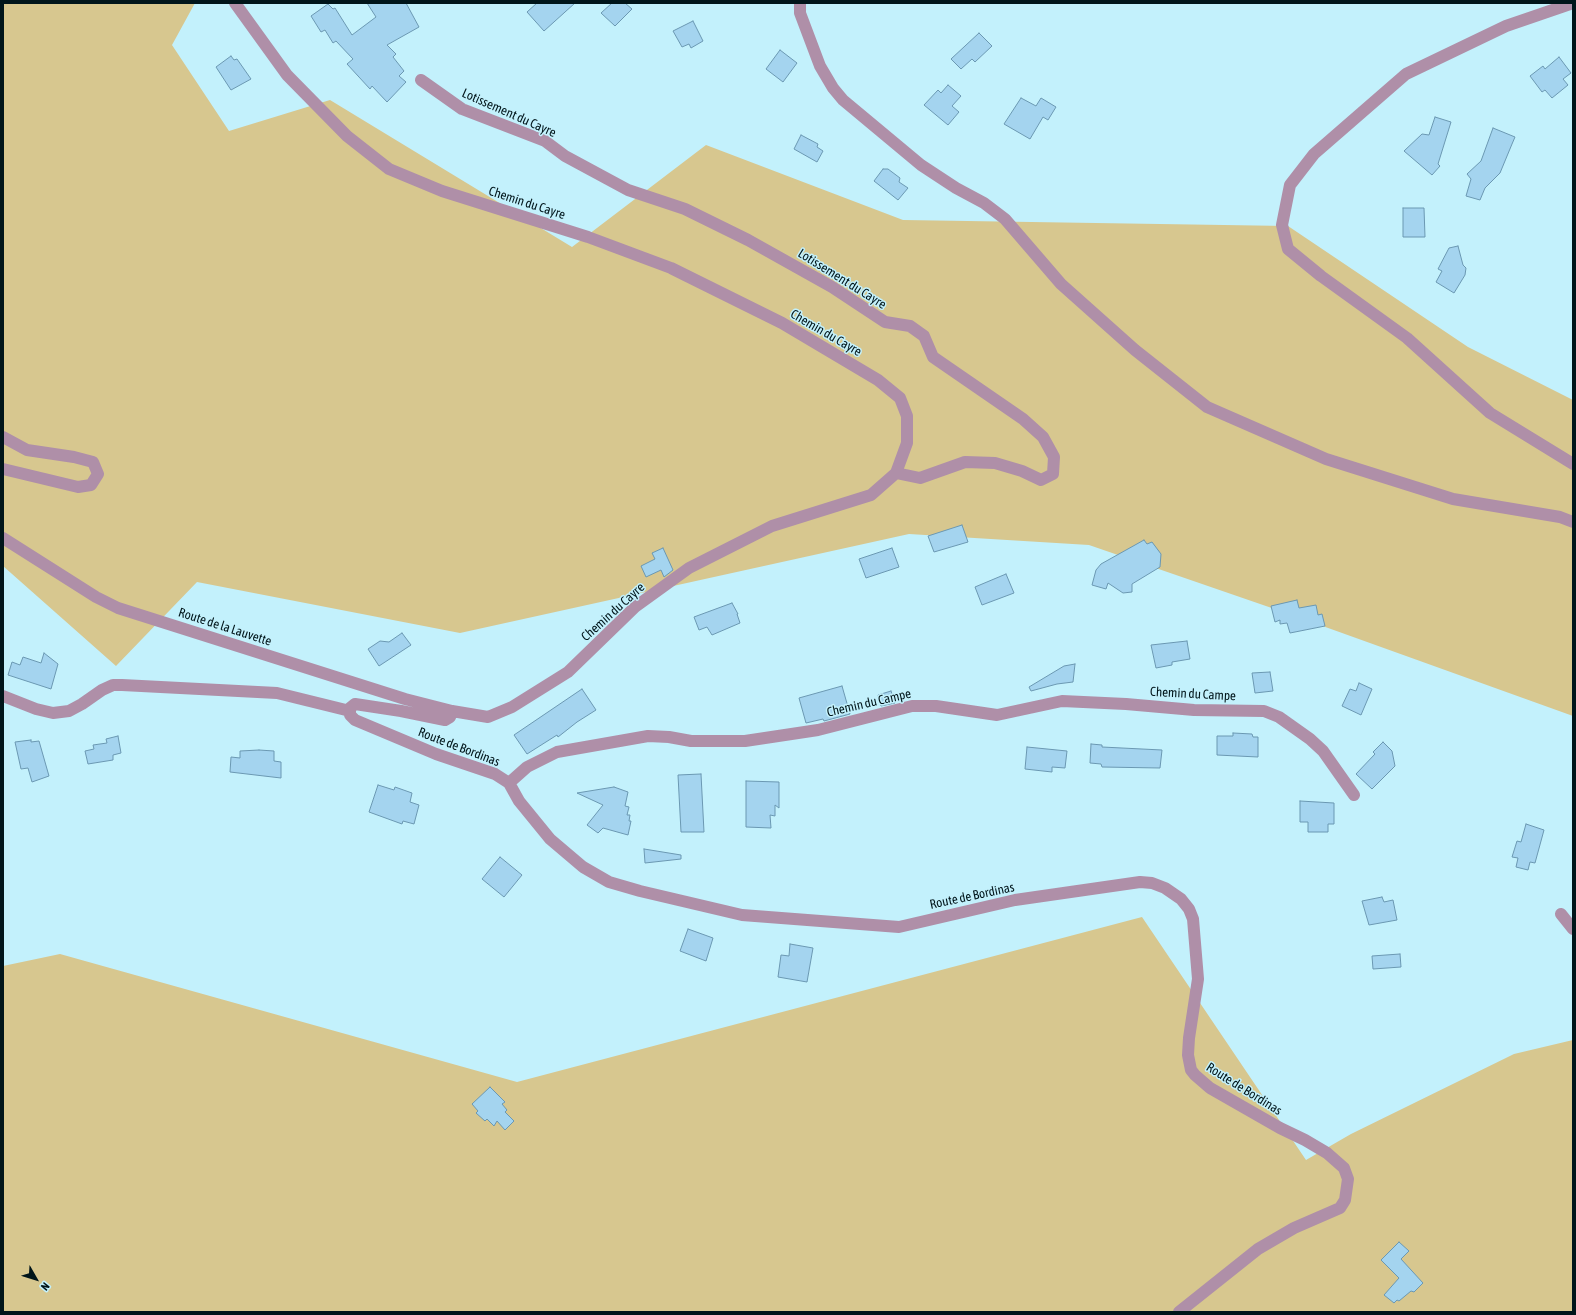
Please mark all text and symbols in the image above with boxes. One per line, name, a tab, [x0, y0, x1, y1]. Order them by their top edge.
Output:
street label: Lotissement du Cayre	[460, 85, 558, 141]
street label: Chemin du Cayre	[487, 183, 567, 223]
street label: Lotissement du Cayre	[795, 246, 889, 312]
street label: Chemin du Cayre	[788, 306, 864, 360]
street label: Chemin du Cayre	[578, 580, 648, 644]
street label: Route de la Lauvette	[176, 605, 274, 649]
street label: Chemin du Campe	[1150, 684, 1236, 704]
street label: Chemin du Campe	[825, 686, 913, 720]
street label: Route de Bordinas	[416, 724, 502, 770]
street label: Route de Bordinas	[928, 879, 1016, 913]
street label: Route de Bordinas	[1203, 1060, 1285, 1118]
north arrow	[16, 1259, 56, 1299]
text: N	[39, 1280, 52, 1293]

